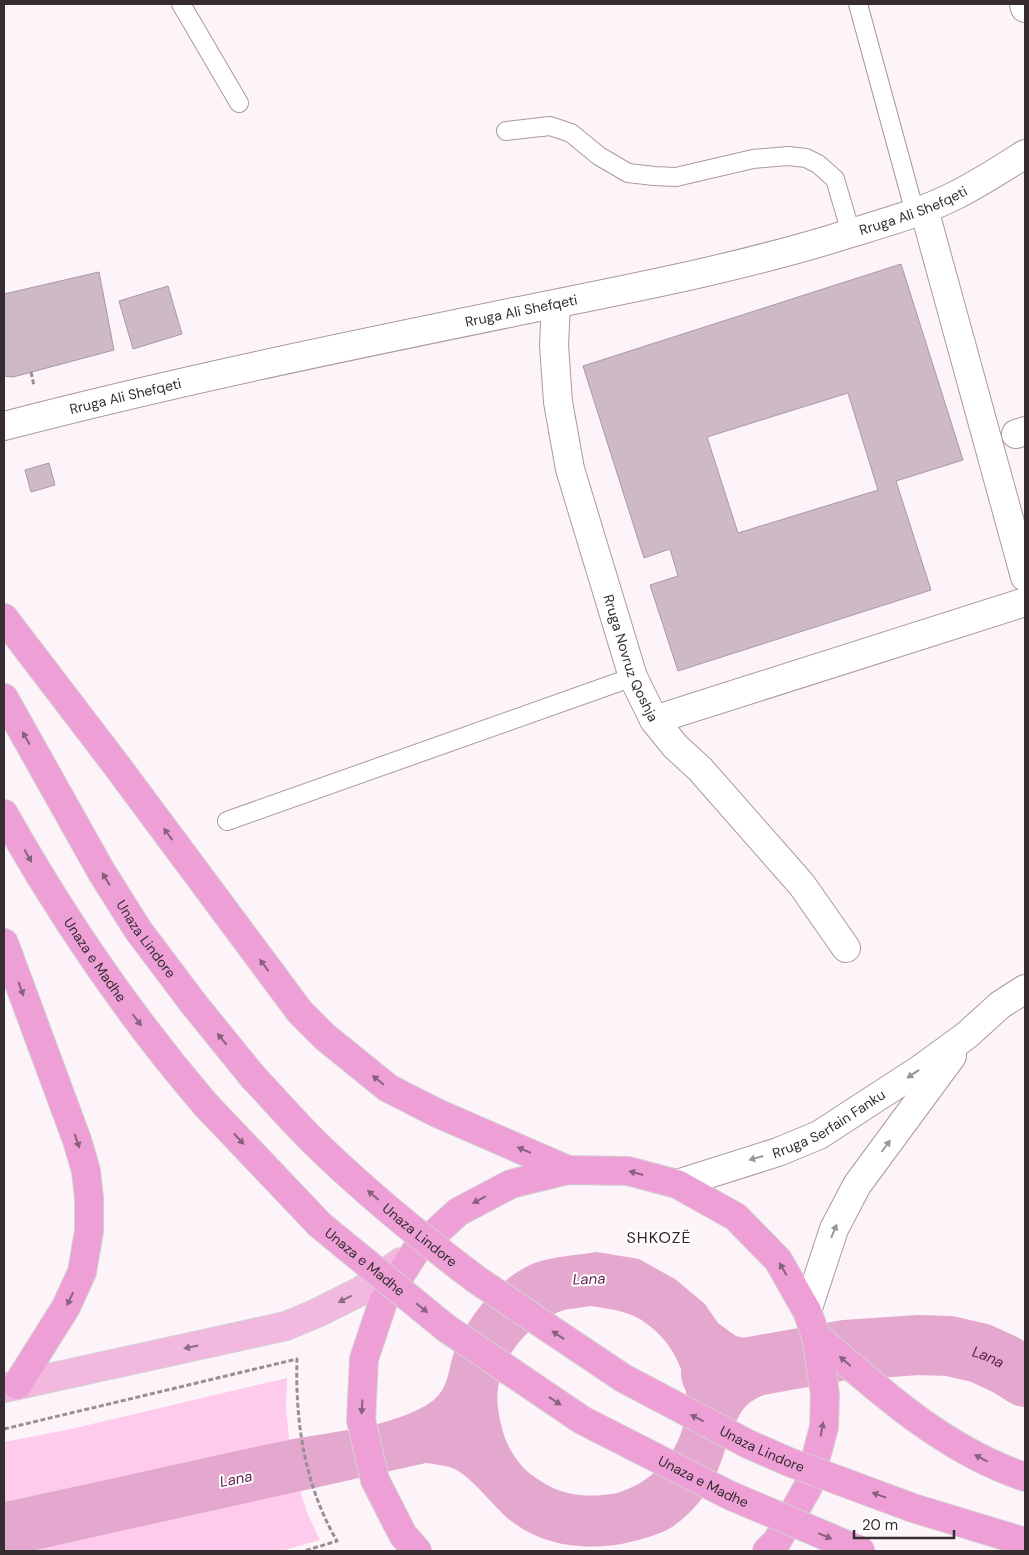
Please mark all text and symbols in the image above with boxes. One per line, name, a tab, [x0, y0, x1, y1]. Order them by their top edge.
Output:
street label: Rruga Ali Shefqeti	[857, 182, 970, 239]
street label: Rruga Ali Shefqeti	[463, 290, 579, 331]
street label: Rruga Ali Shefqeti	[68, 374, 183, 418]
street label: Rruga Novruz Qoshja	[600, 592, 662, 725]
one-way arrow	[22, 730, 30, 745]
one-way arrow	[163, 827, 173, 841]
one-way arrow	[23, 849, 32, 863]
one-way arrow	[102, 873, 111, 886]
street label: Unaza Lindore	[112, 897, 180, 982]
street label: Unaza e Madhe	[60, 914, 130, 1006]
one-way arrow	[259, 959, 270, 972]
one-way arrow	[17, 982, 25, 997]
one-way arrow	[132, 1013, 143, 1026]
one-way arrow	[217, 1033, 228, 1046]
one-way arrow	[906, 1069, 919, 1079]
one-way arrow	[372, 1074, 385, 1085]
street label: Rruga Serfain Fanku	[770, 1085, 889, 1162]
one-way arrow	[233, 1133, 245, 1145]
one-way arrow	[74, 1134, 81, 1149]
one-way arrow	[881, 1139, 891, 1153]
one-way arrow	[517, 1146, 531, 1154]
one-way arrow	[749, 1155, 764, 1163]
one-way arrow	[628, 1169, 643, 1177]
one-way arrow	[367, 1189, 380, 1200]
one-way arrow	[473, 1196, 486, 1205]
street label: Unaza Lindore	[379, 1199, 461, 1271]
street label: Unaza e Madhe	[321, 1224, 409, 1300]
one-way arrow	[831, 1224, 838, 1239]
district label: SHKOZË	[627, 1227, 691, 1248]
one-way arrow	[778, 1262, 787, 1275]
water label: Lana	[572, 1268, 606, 1290]
one-way arrow	[65, 1292, 73, 1306]
one-way arrow	[338, 1295, 353, 1303]
one-way arrow	[415, 1303, 428, 1314]
one-way arrow	[551, 1330, 565, 1340]
water label: Lana	[970, 1342, 1007, 1373]
one-way arrow	[183, 1344, 199, 1352]
one-way arrow	[839, 1356, 851, 1367]
one-way arrow	[548, 1397, 562, 1406]
one-way arrow	[357, 1400, 365, 1416]
one-way arrow	[690, 1414, 704, 1422]
one-way arrow	[819, 1421, 827, 1437]
street label: Unaza Lindore	[717, 1422, 807, 1476]
street label: Unaza e Madhe	[655, 1451, 751, 1511]
one-way arrow	[974, 1453, 987, 1462]
water label: Lana	[218, 1466, 254, 1492]
one-way arrow	[871, 1491, 886, 1499]
scale bar	[854, 1508, 954, 1540]
text: 20 m	[862, 1515, 898, 1535]
one-way arrow	[818, 1532, 832, 1540]

